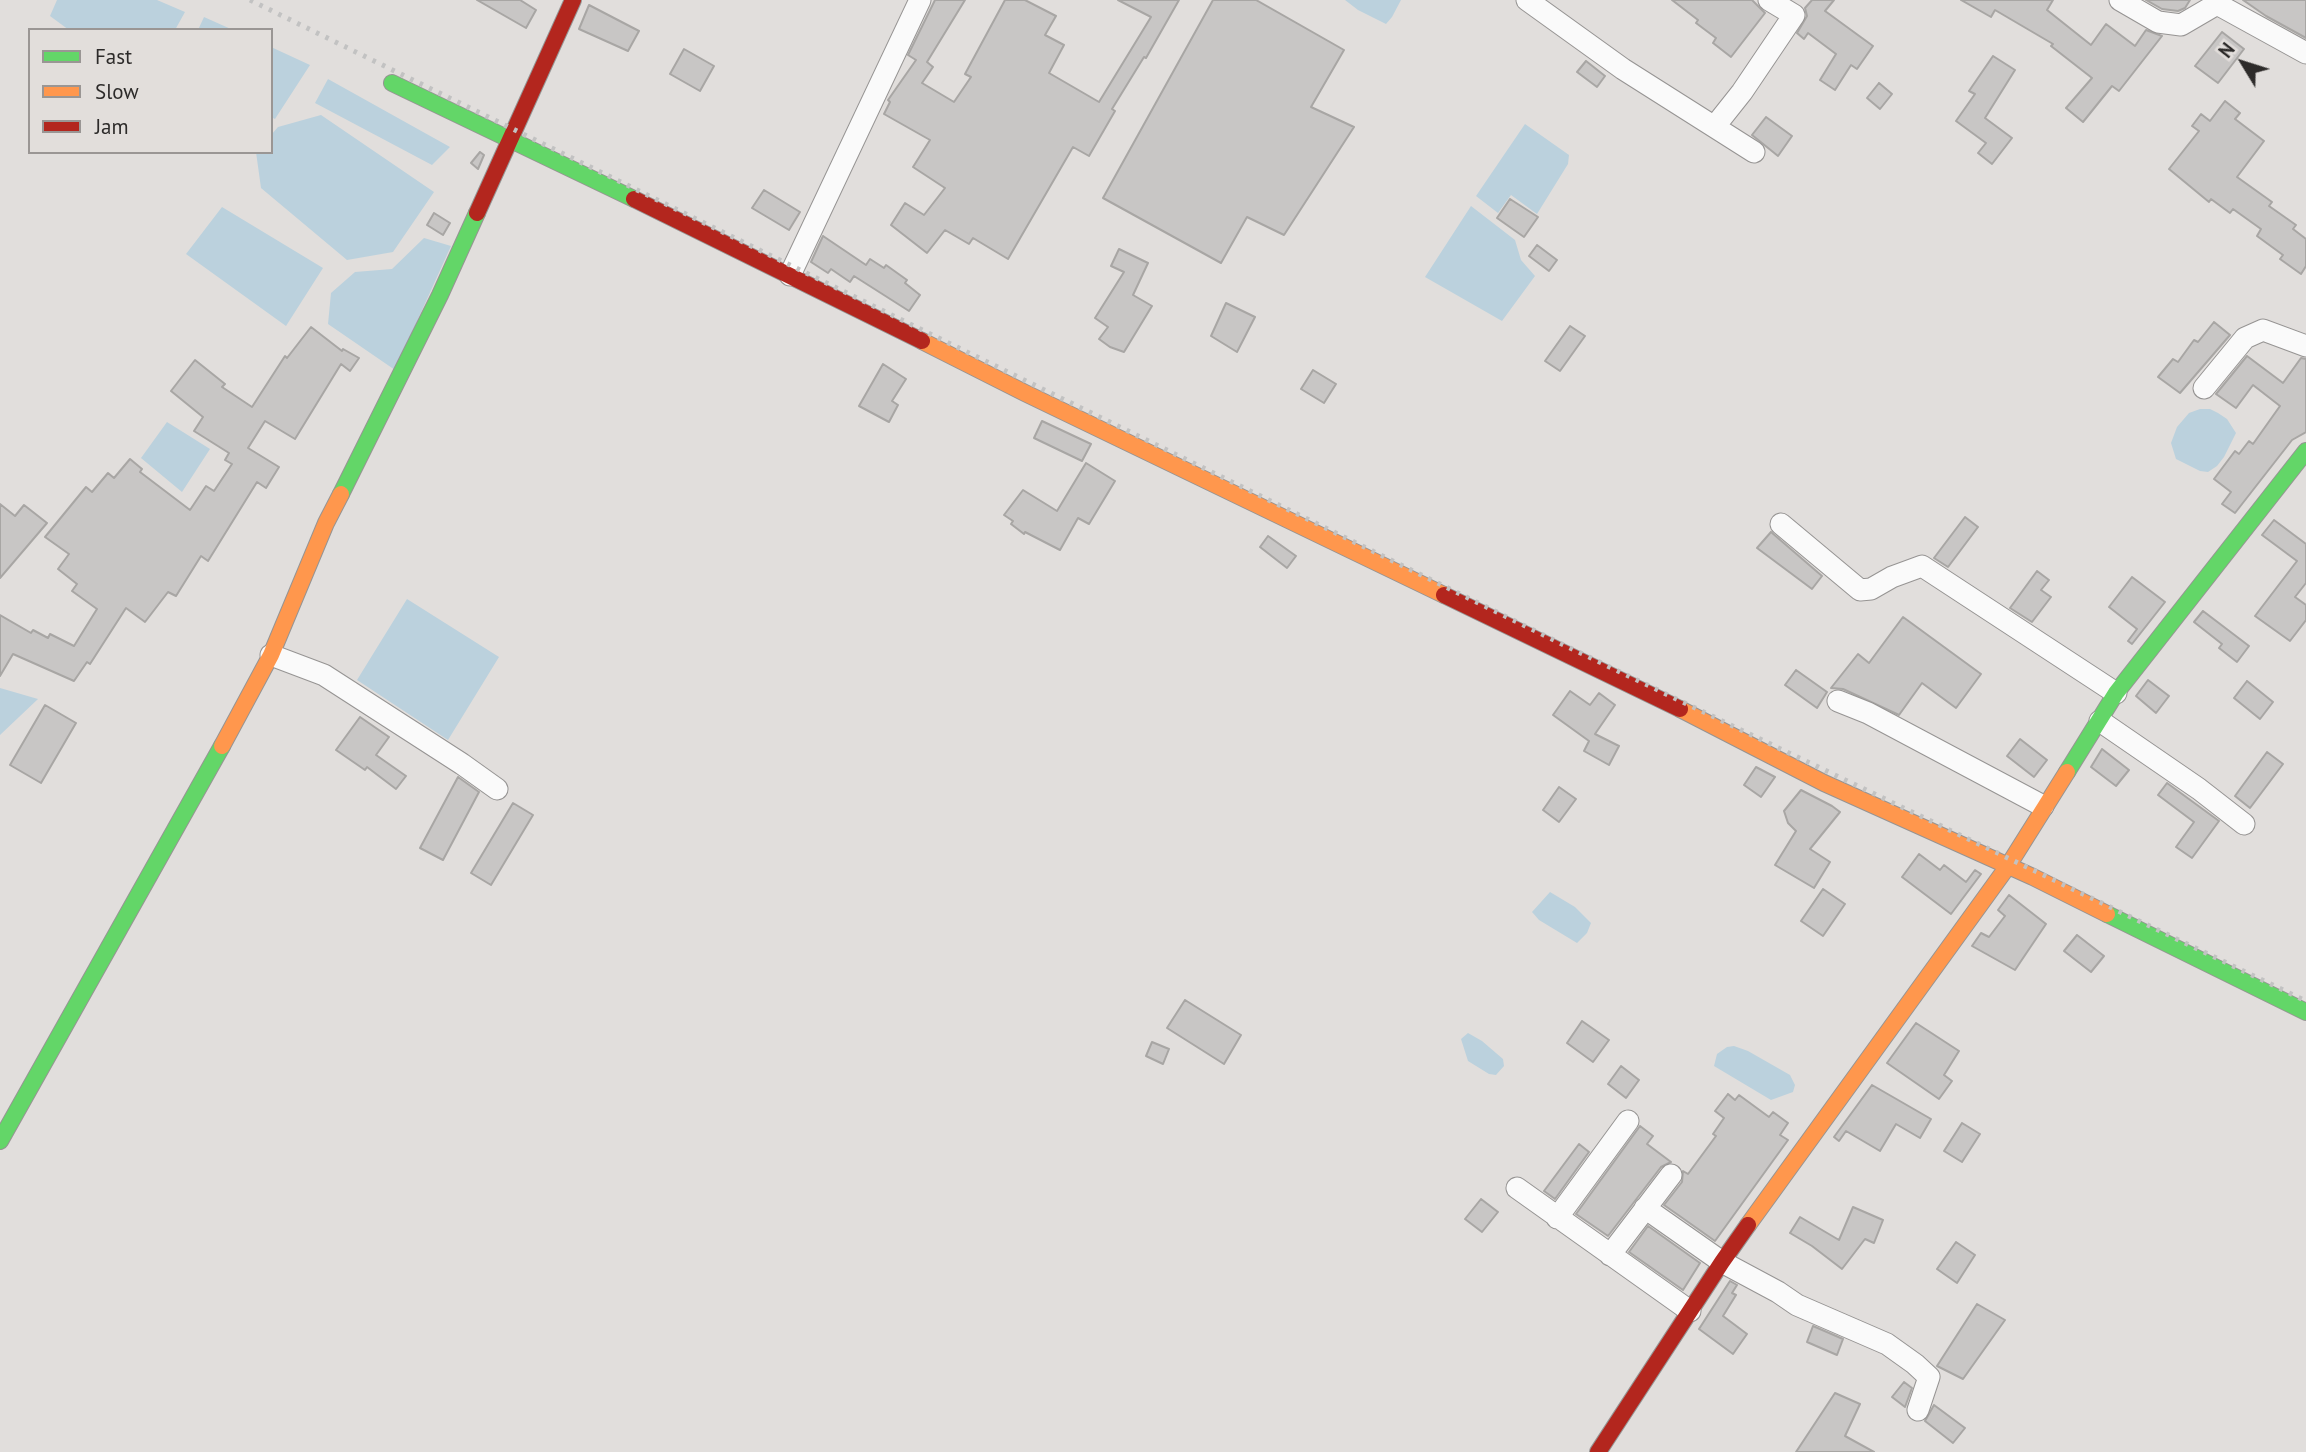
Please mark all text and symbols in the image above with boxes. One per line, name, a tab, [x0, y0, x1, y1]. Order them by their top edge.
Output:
legend	[28, 28, 273, 154]
north arrow	[2208, 28, 2278, 98]
text: N	[2213, 38, 2240, 62]
text: Fast	[95, 43, 132, 70]
text: Slow	[95, 78, 139, 105]
text: Jam	[95, 113, 129, 140]

